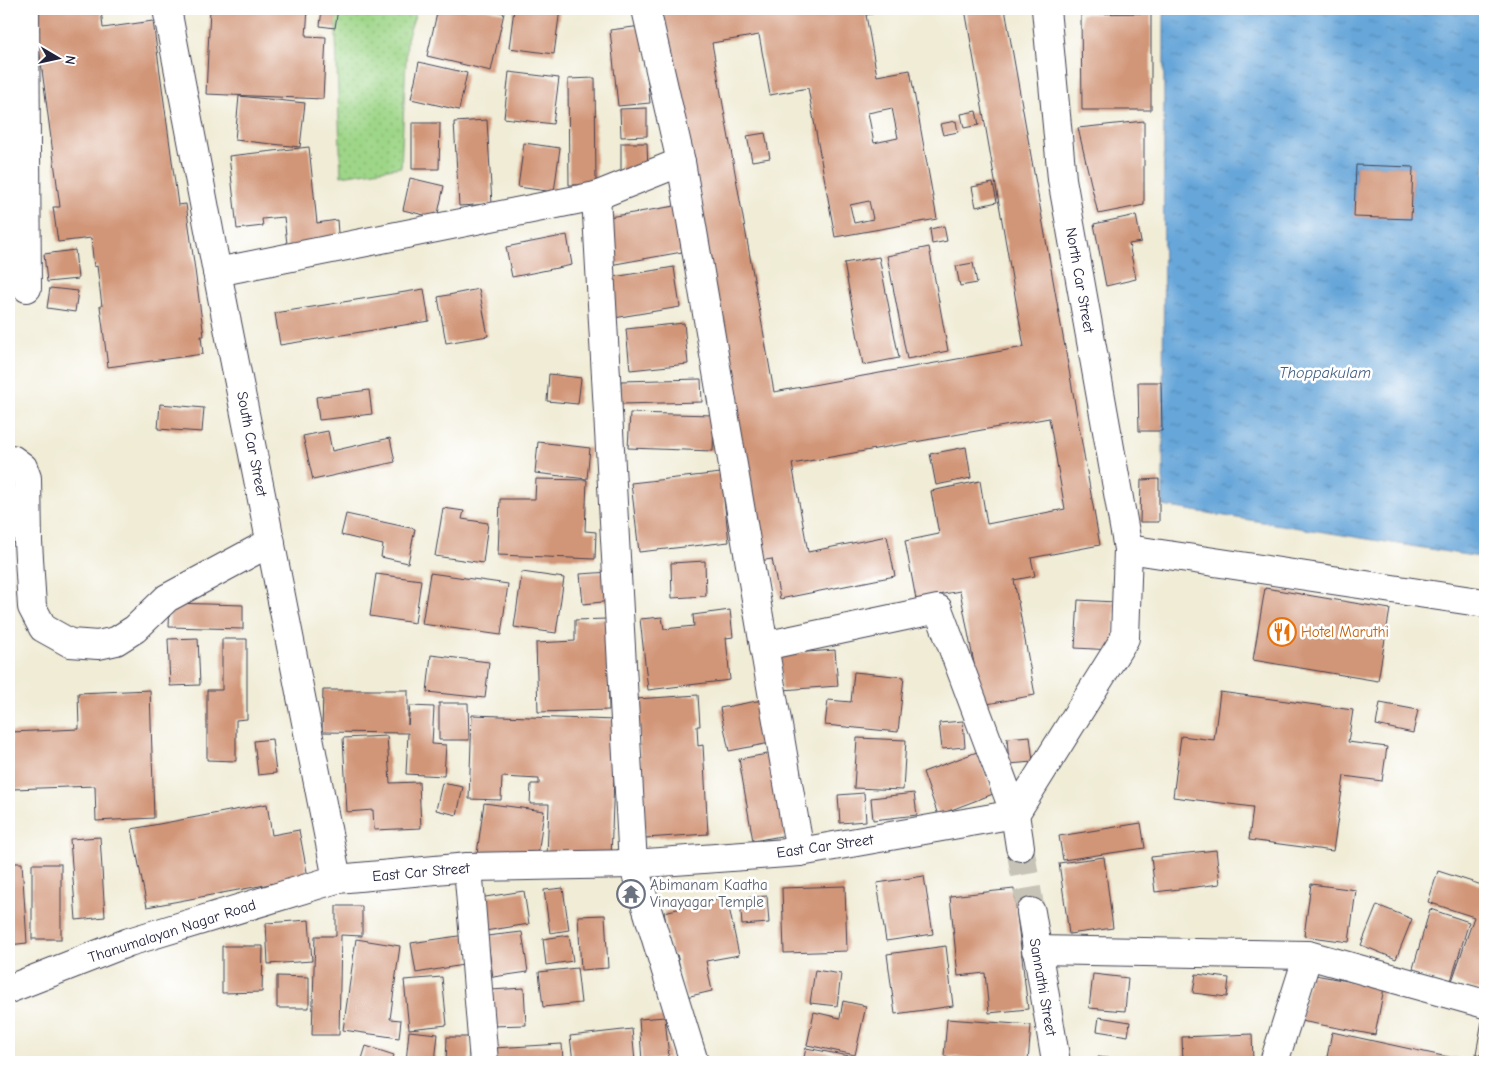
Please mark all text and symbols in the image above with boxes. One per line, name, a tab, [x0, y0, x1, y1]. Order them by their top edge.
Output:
north arrow	[32, 32, 82, 82]
text: N	[61, 54, 79, 66]
street label: North Car Street	[1062, 226, 1098, 335]
water label: Thoppakulam	[1279, 364, 1371, 382]
street label: South Car Street	[233, 390, 271, 499]
restaurant icon: Hotel Maruthi	[1267, 617, 1297, 647]
place label: Hotel Maruthi	[1301, 623, 1389, 641]
street label: East Car Street	[775, 830, 875, 862]
street label: East Car Street	[371, 859, 471, 885]
place label: Abimanam Kaatha Vinayagar Temple	[650, 876, 768, 911]
temple icon: Abimanam Kaatha Vinayagar Temple	[616, 879, 646, 909]
street label: Thanumalayan Nagar Road	[86, 895, 258, 967]
street label: Sannathi Street	[1026, 937, 1061, 1038]

